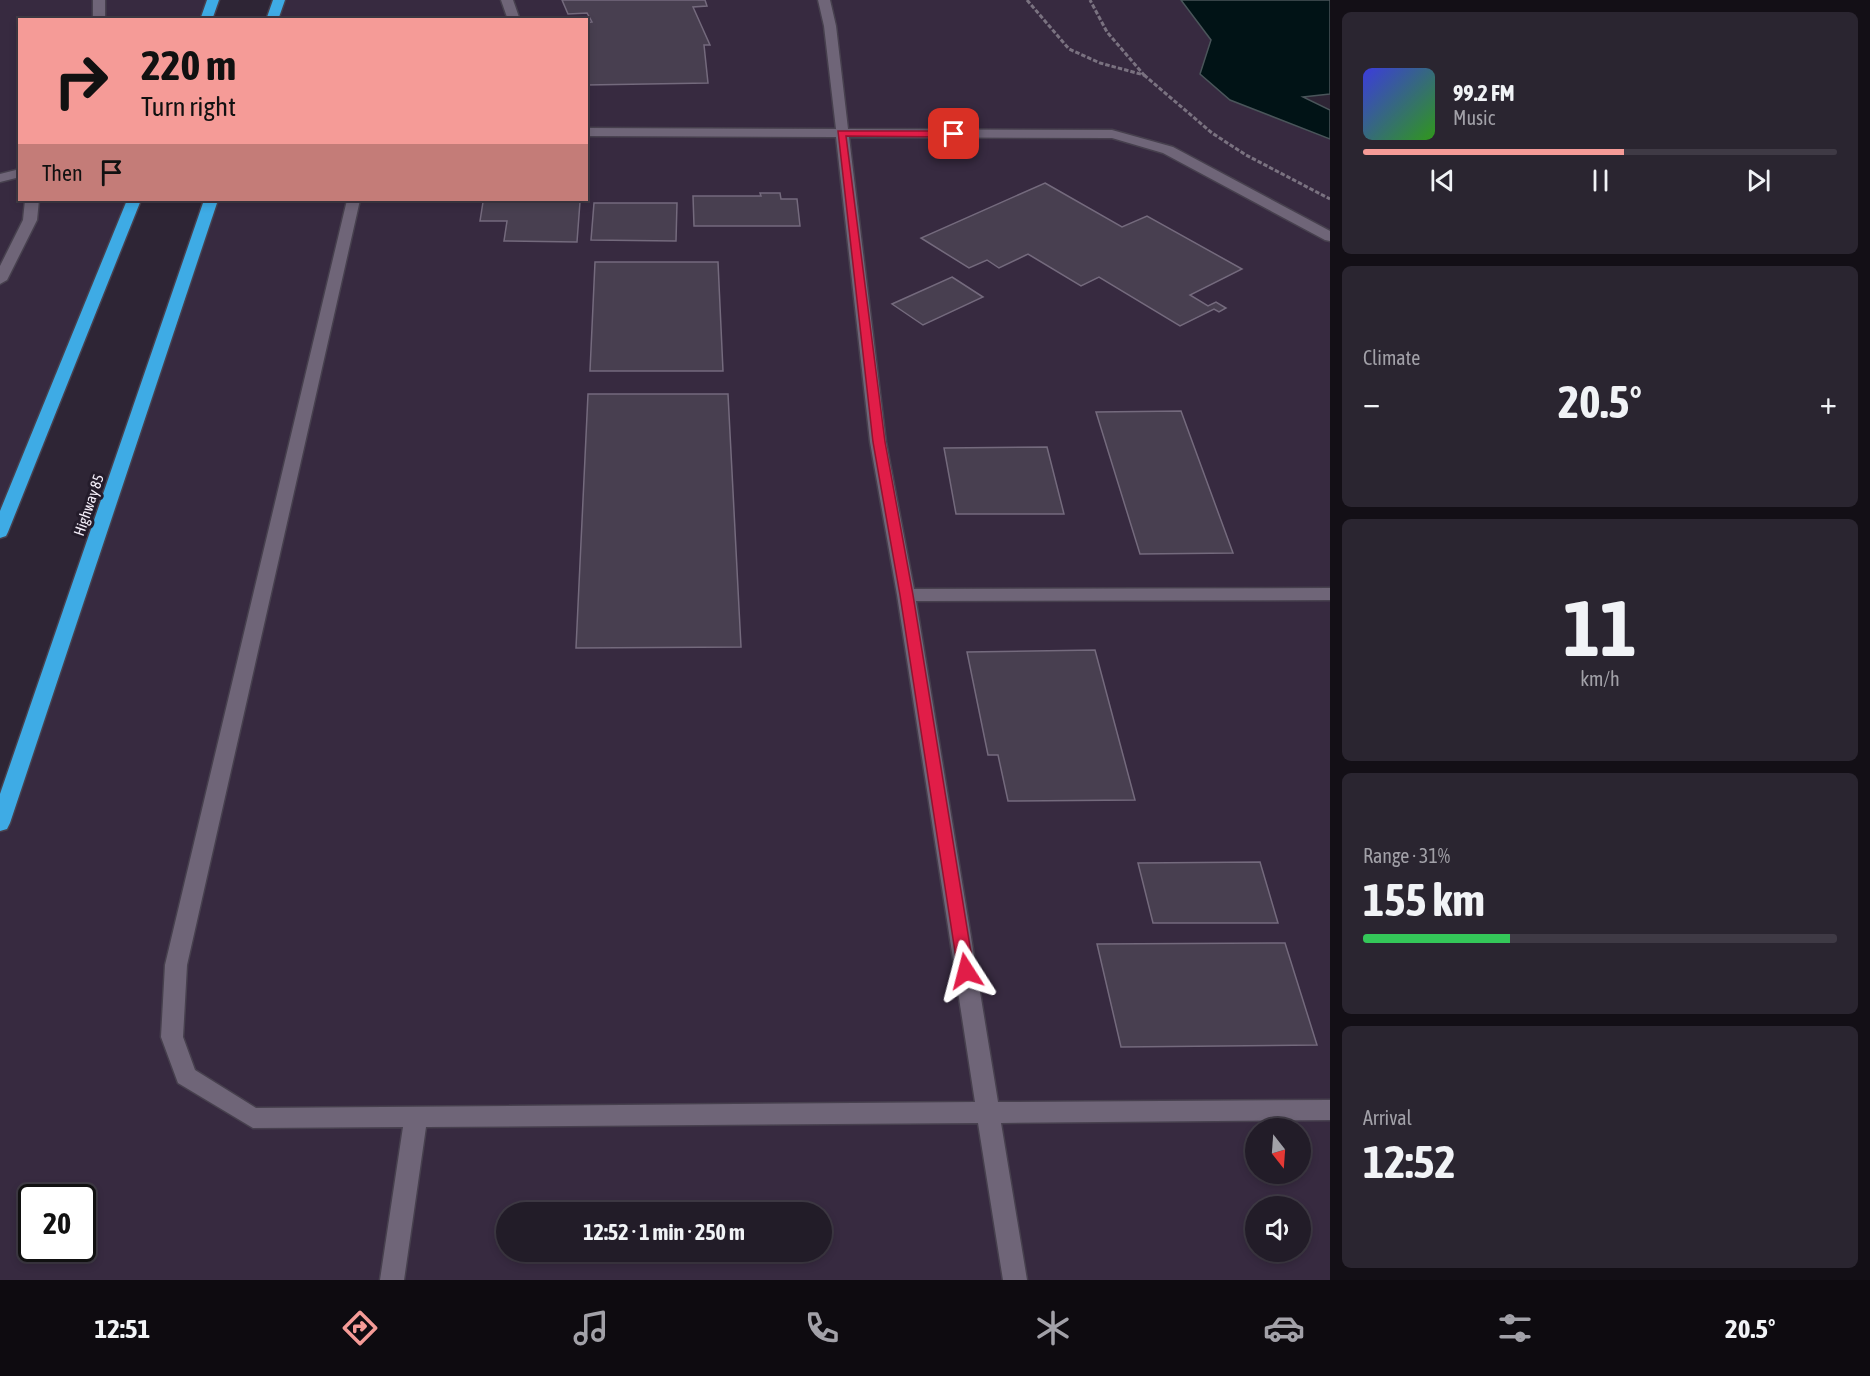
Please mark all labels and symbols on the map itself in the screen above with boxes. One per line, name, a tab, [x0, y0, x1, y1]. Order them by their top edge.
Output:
pin	[928, 108, 979, 159]
street label: Highway 85	[70, 472, 107, 538]
position arrow	[934, 939, 998, 1003]
north arrow	[1245, 1118, 1311, 1184]
speed limit sign: 20	[18, 1184, 96, 1262]

